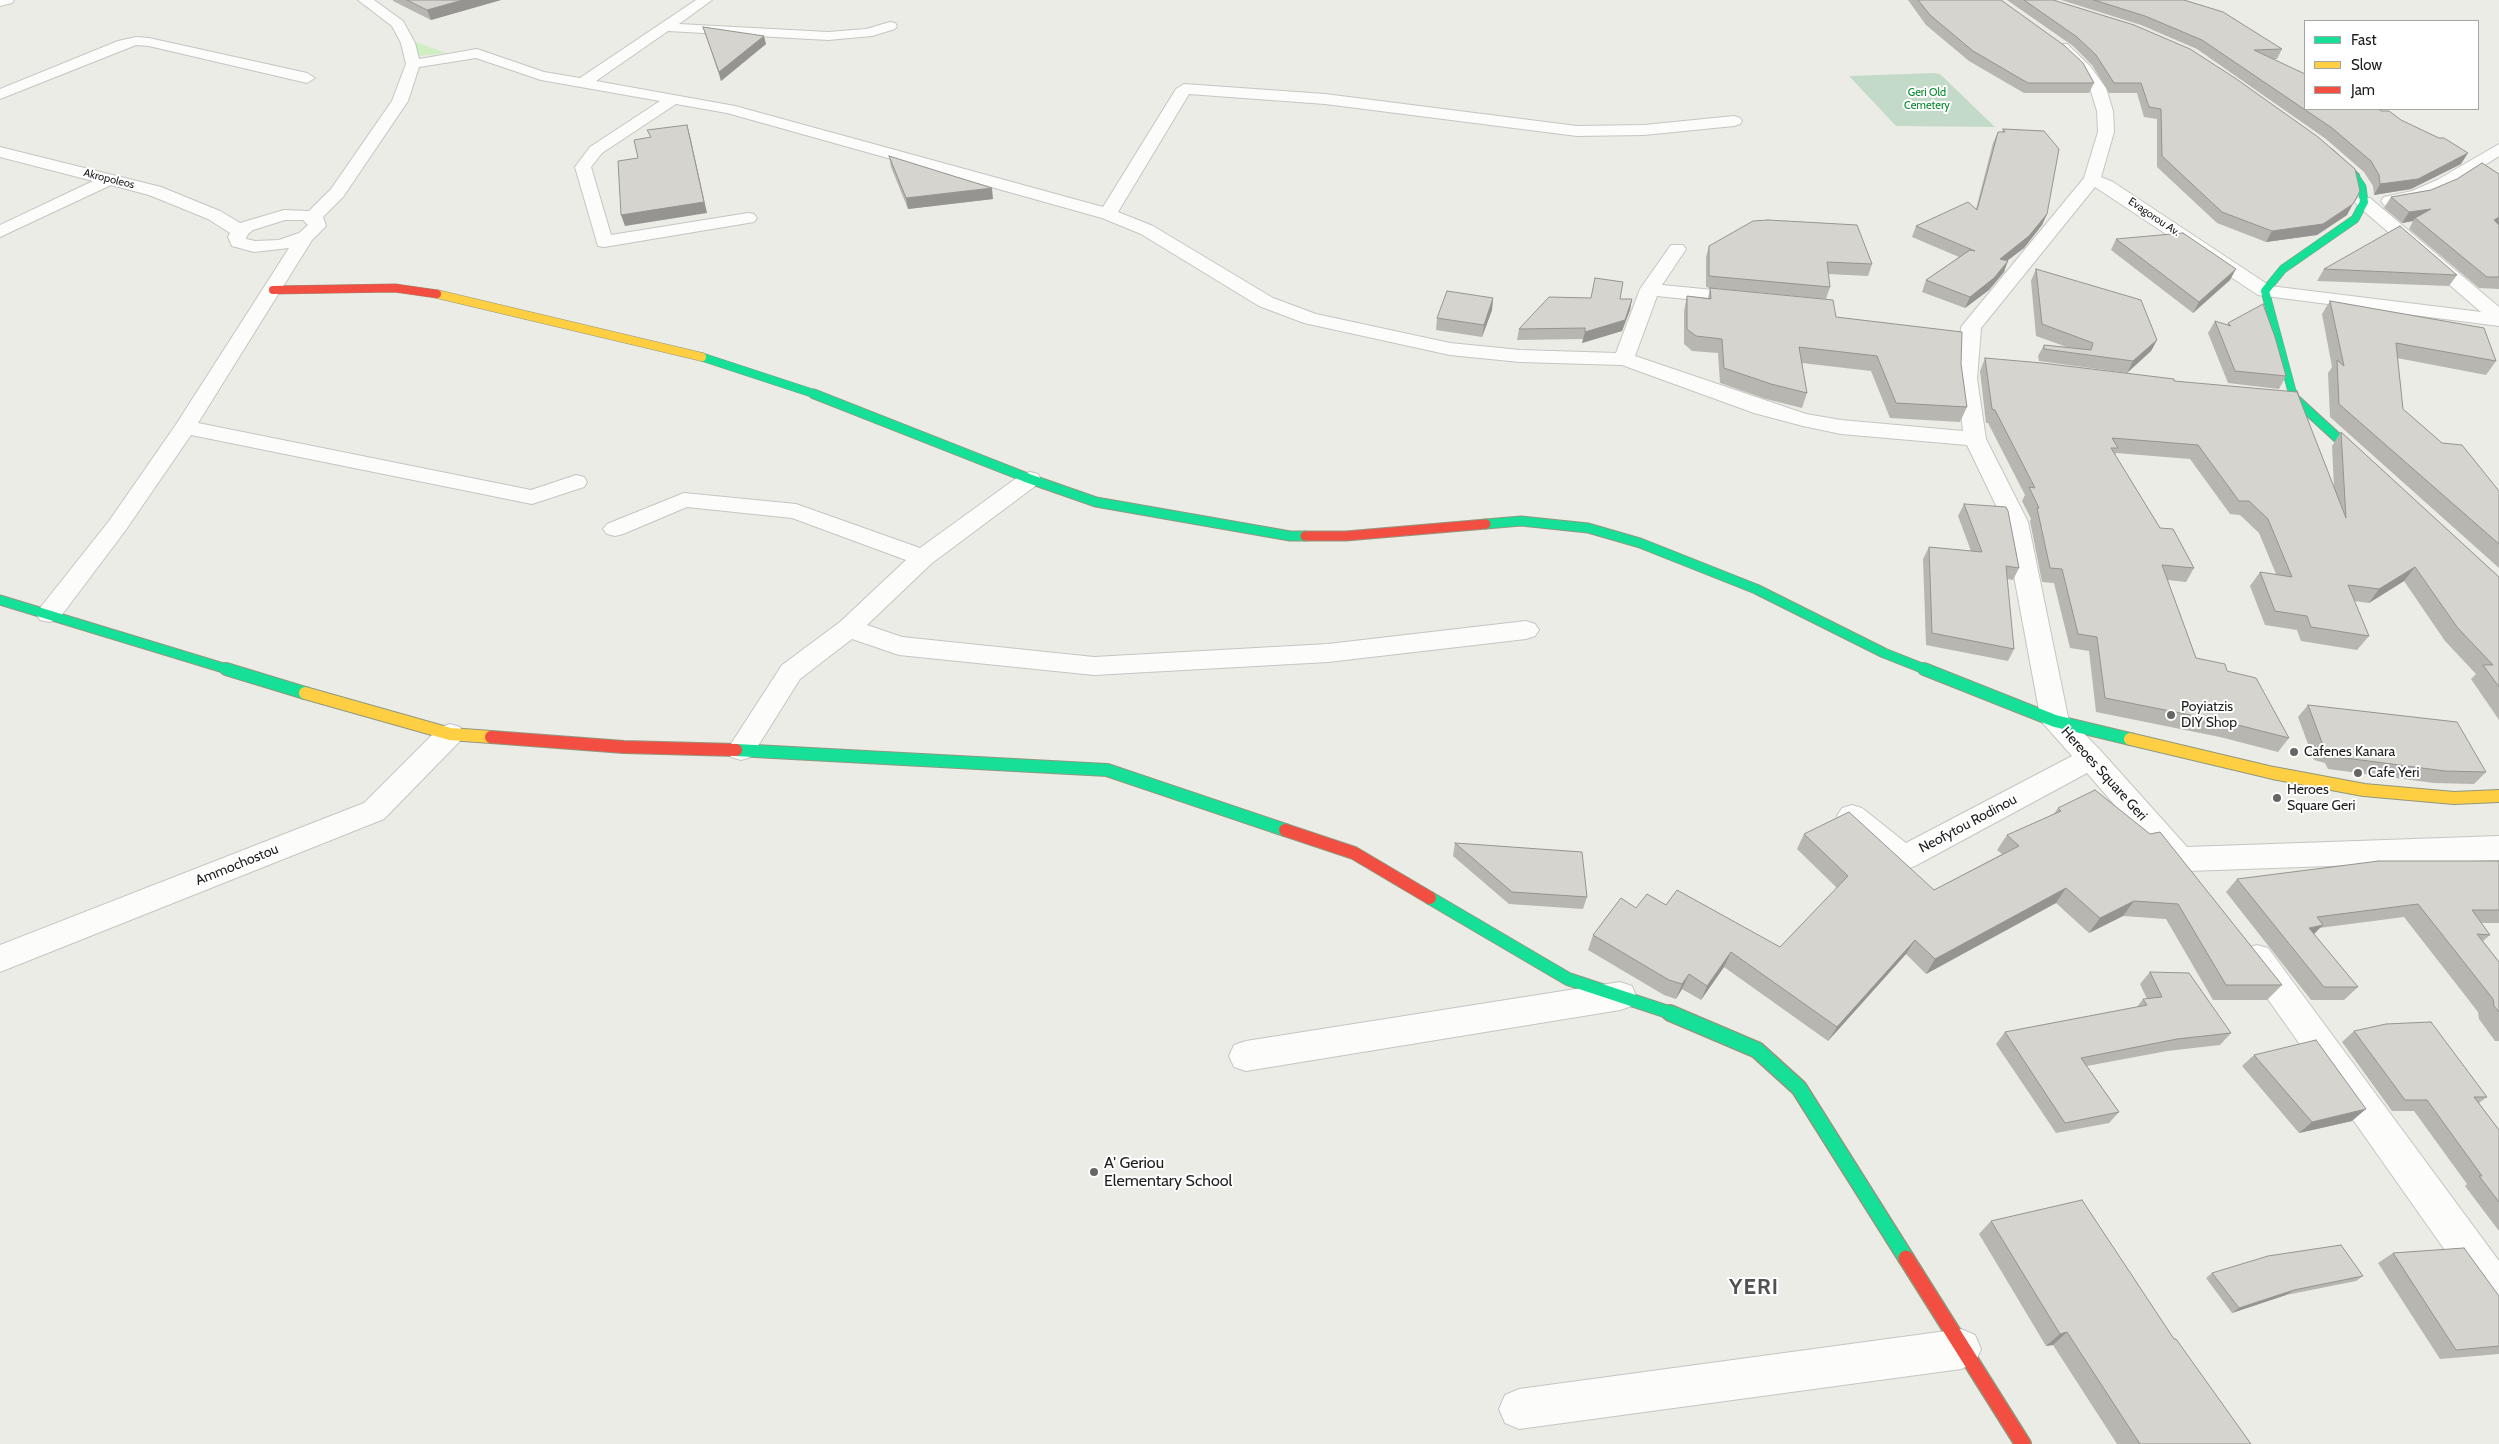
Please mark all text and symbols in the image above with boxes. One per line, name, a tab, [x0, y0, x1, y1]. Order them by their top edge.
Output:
legend	[2304, 20, 2479, 110]
text: Fast	[2351, 31, 2376, 49]
text: Slow	[2351, 56, 2382, 74]
text: Jam	[2351, 81, 2375, 99]
park label: Geri Old Cemetery	[1904, 86, 1950, 112]
street label: Akropoleos	[82, 166, 136, 192]
street label: Evagorou Av.	[2126, 195, 2182, 239]
place label: Poyiatzis DIY Shop	[2181, 699, 2237, 732]
marker: Poyiatzis DIY Shop	[2165, 709, 2177, 721]
street label: Hereoes Square Geri	[2057, 724, 2151, 824]
place label: Cafenes Kanara	[2304, 744, 2395, 760]
marker: Cafenes Kanara	[2288, 746, 2300, 758]
place label: Cafe Yeri	[2368, 765, 2419, 781]
marker: Cafe Yeri	[2352, 767, 2364, 779]
place label: Heroes Square Geri	[2287, 782, 2355, 814]
street label: Neofytou Rodinou	[1916, 791, 2020, 857]
marker: Heroes Square Geri	[2271, 792, 2283, 804]
street label: Ammochostou	[193, 841, 281, 889]
place label: A' Geriou Elementary School	[1104, 1153, 1232, 1191]
marker: A' Geriou Elementary School	[1088, 1166, 1100, 1178]
district label: YERI	[1729, 1275, 1779, 1301]

